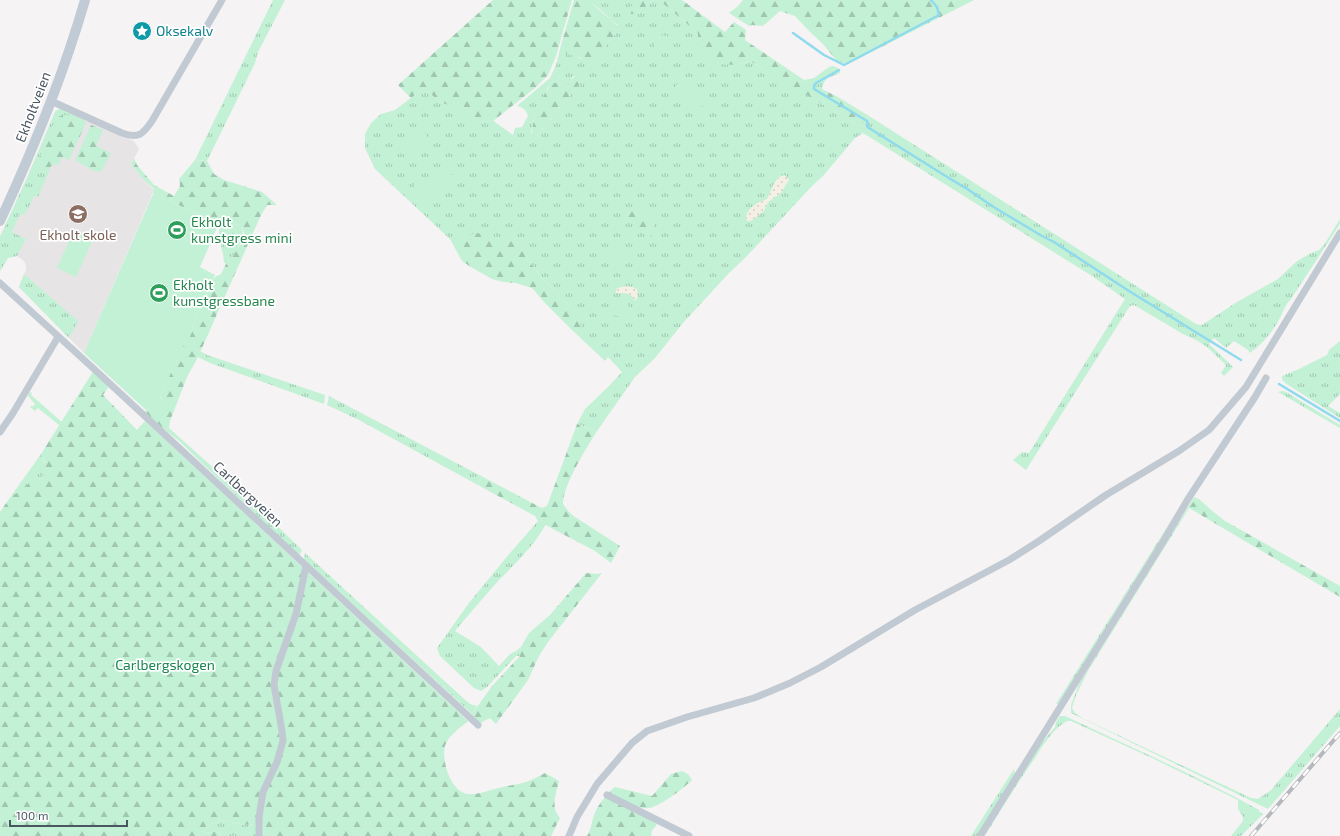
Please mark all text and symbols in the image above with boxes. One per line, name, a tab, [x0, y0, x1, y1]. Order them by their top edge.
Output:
place icon: Oksekalv	[131, 20, 153, 42]
place label: Oksekalv	[156, 22, 214, 39]
street label: Ekholtveien	[11, 69, 54, 145]
school or university icon: Ekholt skole	[67, 203, 89, 225]
place label: Ekholt kunstgress mini	[191, 213, 292, 246]
sports icon: Ekholt kunstgress mini	[166, 219, 188, 241]
place label: Ekholt skole	[39, 226, 117, 243]
place label: Ekholt kunstgressbane	[173, 276, 275, 309]
sports icon: Ekholt kunstgressbane	[148, 282, 170, 304]
street label: Carlbergveien	[210, 457, 286, 530]
park label: Carlbergskogen	[115, 656, 215, 673]
scale bar	[10, 802, 127, 828]
text: 100 m	[16, 808, 48, 822]

